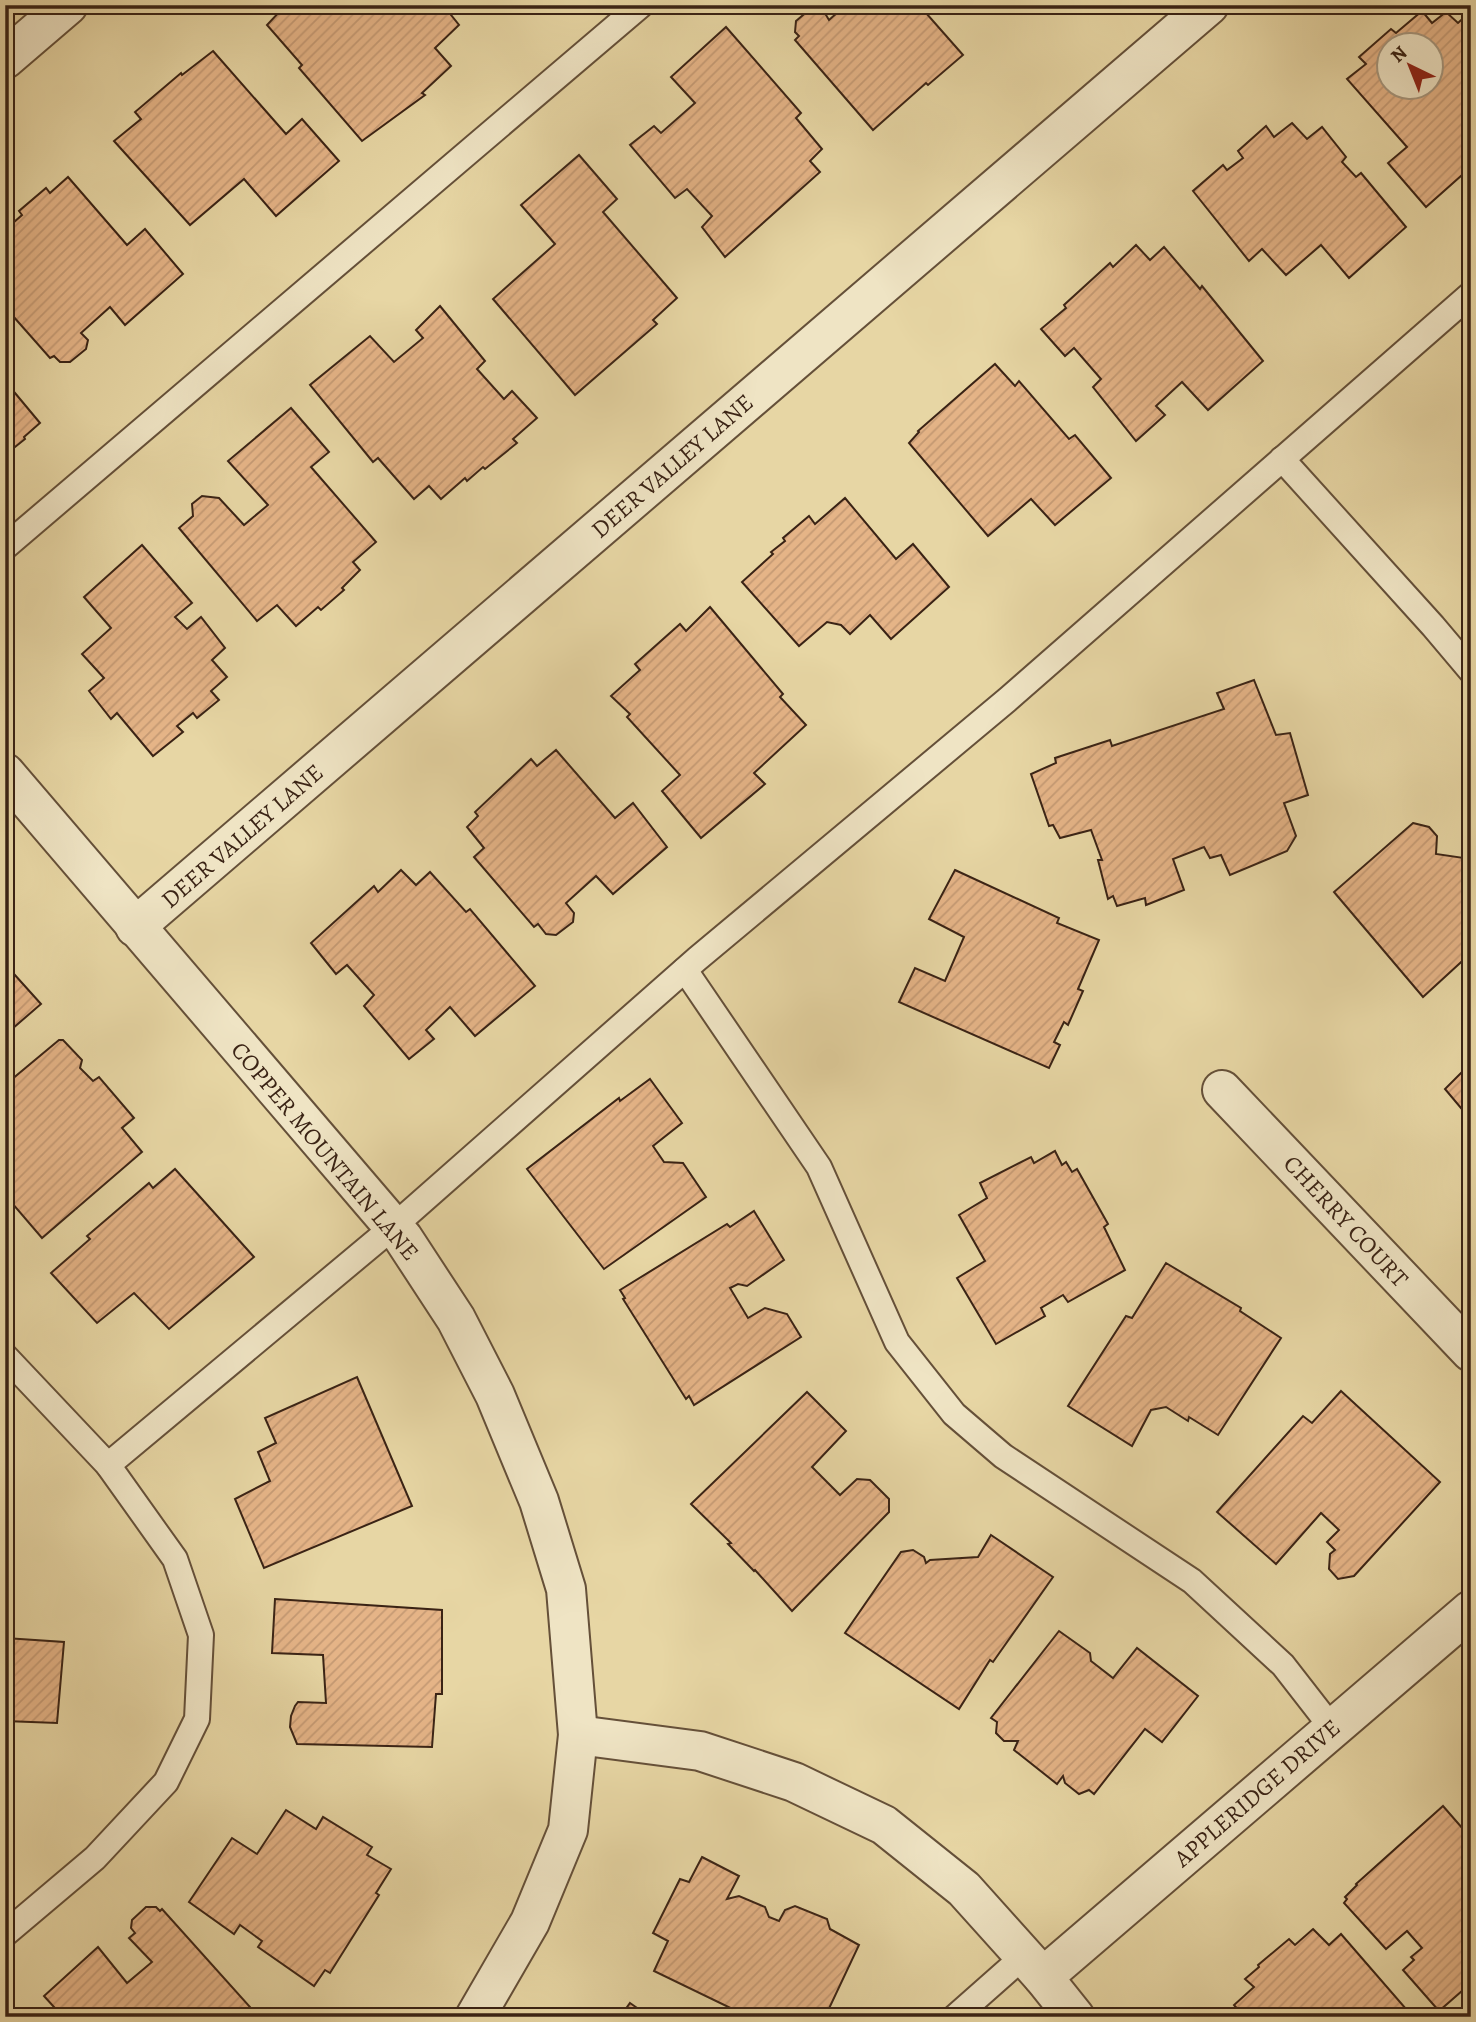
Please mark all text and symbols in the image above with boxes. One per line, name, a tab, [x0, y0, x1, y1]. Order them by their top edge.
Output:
north arrow	[1374, 32, 1444, 102]
text: N	[1385, 40, 1413, 69]
street label: DEER VALLEY LANE	[584, 387, 760, 545]
street label: DEER VALLEY LANE	[154, 757, 330, 915]
street label: COPPER MOUNTAIN LANE	[224, 1035, 426, 1267]
street label: CHERRY COURT	[1276, 1148, 1416, 1294]
street label: APPLERIDGE DRIVE	[1166, 1712, 1347, 1875]

